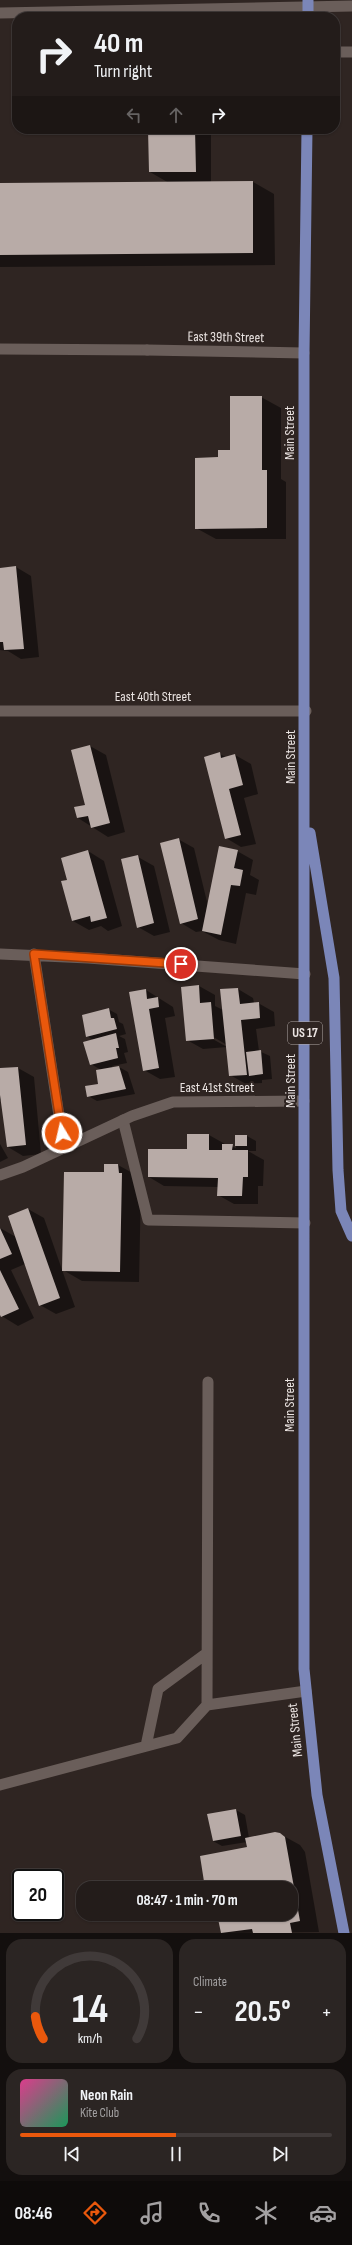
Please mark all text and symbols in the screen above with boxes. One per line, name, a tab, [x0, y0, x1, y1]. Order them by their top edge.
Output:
text: 40 m	[94, 27, 143, 60]
icon: right	[28, 28, 80, 80]
text: Turn right	[94, 61, 152, 82]
icon: left	[123, 104, 145, 126]
icon: ahead	[165, 104, 187, 126]
icon: right	[207, 104, 229, 126]
street label: East 39th Street	[188, 328, 264, 346]
street label: Main Street	[281, 406, 298, 460]
street label: East 40th Street	[115, 688, 191, 705]
street label: Main Street	[282, 730, 299, 784]
pin	[164, 947, 198, 981]
icon: arrive	[170, 953, 192, 975]
road number: US 17	[288, 1022, 322, 1044]
street label: Main Street	[282, 1054, 299, 1108]
street label: East 41st Street	[180, 1079, 254, 1096]
position arrow	[41, 1112, 83, 1154]
street label: Main Street	[281, 1378, 298, 1432]
street label: Main Street	[284, 1702, 306, 1758]
speed limit sign: 20	[12, 1869, 64, 1921]
text: 08:47 · 1 min · 70 m	[136, 1891, 238, 1910]
text: Climate	[193, 1974, 227, 1990]
text: 14	[72, 1985, 108, 2034]
text: 20.5°	[234, 1994, 291, 2030]
text: −	[193, 1999, 204, 2026]
text: +	[321, 1999, 332, 2026]
text: km/h	[77, 2030, 102, 2047]
text: Neon Rain	[80, 2086, 133, 2105]
text: Kite Club	[80, 2105, 119, 2121]
icon: previous	[61, 2143, 83, 2165]
icon: pause	[165, 2143, 187, 2165]
icon: next	[269, 2143, 291, 2165]
icon: directions	[81, 2199, 109, 2227]
icon: music	[138, 2199, 166, 2227]
icon: phone	[195, 2199, 223, 2227]
icon: climate	[252, 2199, 280, 2227]
icon: car	[309, 2199, 337, 2227]
text: 08:46	[15, 2203, 52, 2224]

